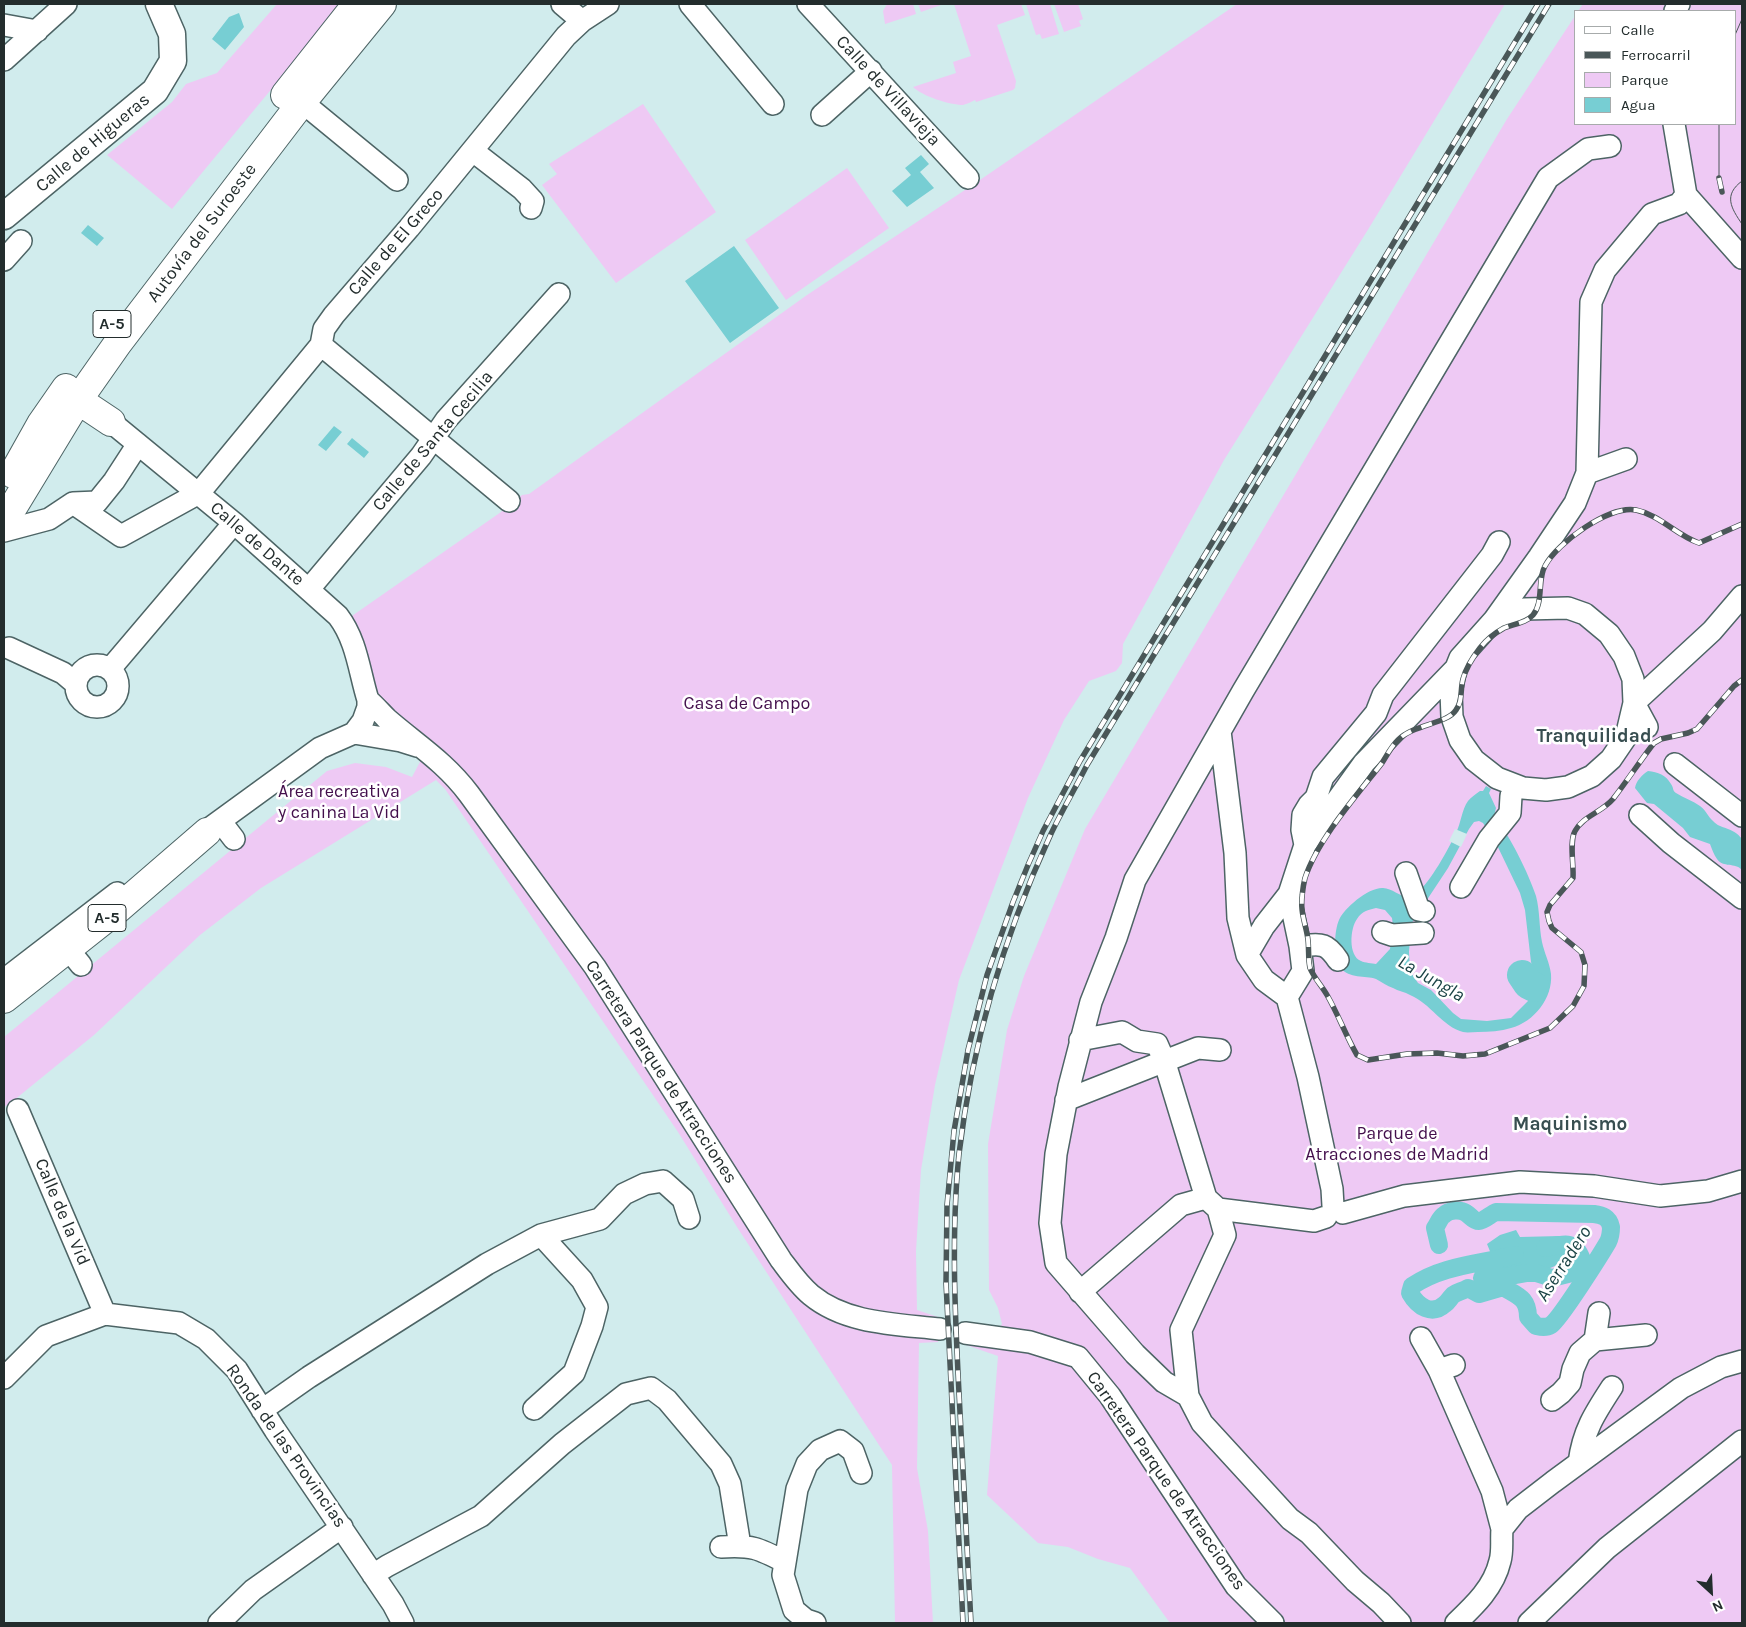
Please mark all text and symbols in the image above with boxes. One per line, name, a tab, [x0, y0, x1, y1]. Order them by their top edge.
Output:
legend	[1574, 10, 1736, 125]
text: Calle	[1621, 21, 1655, 39]
street label: Calle de Villavieja	[831, 31, 945, 151]
text: Ferrocarril	[1621, 46, 1691, 64]
text: Parque	[1621, 71, 1669, 89]
street label: Calle de Higueras	[32, 89, 154, 197]
text: Agua	[1621, 96, 1655, 114]
street label: Autovía del Suroeste	[143, 159, 261, 307]
street label: Calle de El Greco	[344, 184, 448, 300]
road number: A-5	[93, 310, 131, 338]
street label: Calle de Santa Cecilia	[368, 366, 498, 516]
street label: Calle de Dante	[206, 497, 308, 591]
park label: Casa de Campo	[684, 693, 810, 715]
district label: Tranquilidad	[1536, 726, 1652, 748]
park label: Área recreativa y canina La Vid	[278, 781, 400, 824]
road number: A-5	[88, 904, 126, 931]
water label: La Jungla	[1394, 951, 1468, 1007]
street label: Carretera Parque de Atracciones	[581, 956, 741, 1188]
district label: Maquinismo	[1513, 1114, 1627, 1136]
park label: Parque de Atracciones de Madrid	[1305, 1123, 1489, 1166]
street label: Calle de la Vid	[30, 1155, 94, 1269]
water label: Aserradero	[1531, 1222, 1597, 1306]
street label: Ronda de las Provincias	[221, 1360, 351, 1532]
street label: Carretera Parque de Atracciones	[1082, 1367, 1250, 1595]
north arrow	[1686, 1567, 1736, 1617]
text: N	[1709, 1596, 1726, 1616]

